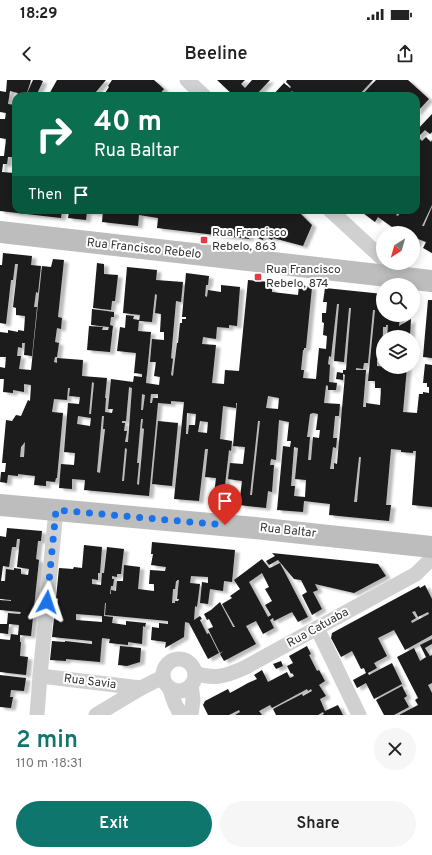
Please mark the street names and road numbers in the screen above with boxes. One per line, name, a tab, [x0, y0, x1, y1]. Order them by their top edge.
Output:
street label: Rua Francisco Rebelo	[86, 235, 202, 263]
street label: Rua Baltar	[259, 520, 317, 542]
street label: Rua Catuaba	[284, 604, 352, 652]
street label: Rua Savia	[63, 671, 117, 693]

